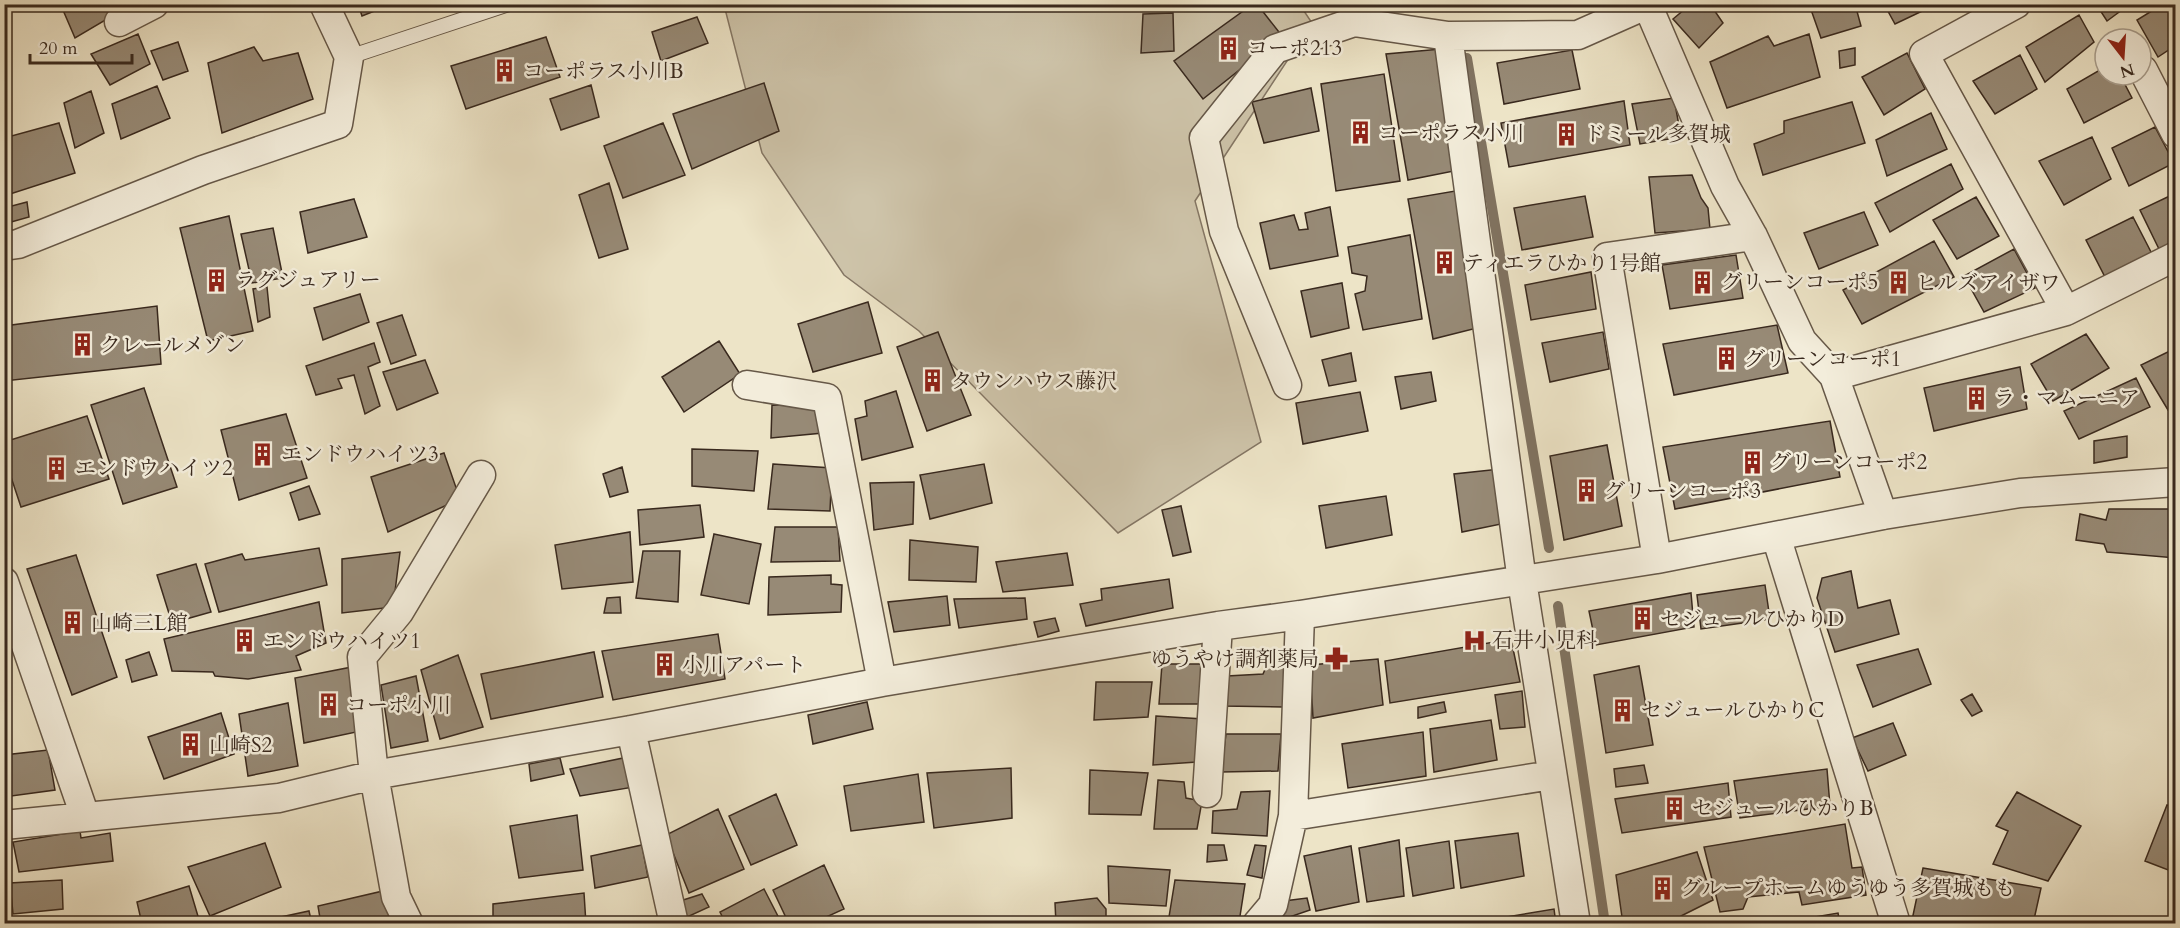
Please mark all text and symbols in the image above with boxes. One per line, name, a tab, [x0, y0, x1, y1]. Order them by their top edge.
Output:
scale bar	[30, 27, 132, 65]
north arrow	[2093, 27, 2153, 87]
place label: コーポ213	[1247, 34, 1342, 63]
building icon: コーポ213	[1216, 35, 1242, 61]
text: 20 m	[39, 36, 78, 61]
place label: コーポラス小川B	[523, 57, 684, 86]
building icon: コーポラス小川B	[492, 58, 518, 84]
text: N	[2117, 58, 2137, 83]
place label: コーポラス小川	[1378, 119, 1524, 148]
building icon: コーポラス小川	[1347, 120, 1373, 146]
place label: ドミール多賀城	[1584, 120, 1731, 149]
building icon: ドミール多賀城	[1553, 121, 1579, 147]
place label: ティエラひかり1号館	[1463, 249, 1661, 278]
building icon: ティエラひかり1号館	[1432, 250, 1458, 276]
place label: ラグジュアリー	[235, 266, 381, 295]
building icon: ラグジュアリー	[204, 267, 230, 293]
place label: グリーンコーポ5	[1721, 268, 1878, 297]
building icon: グリーンコーポ5	[1690, 269, 1716, 295]
place label: ヒルズアイザワ	[1916, 269, 2060, 298]
building icon: ヒルズアイザワ	[1885, 270, 1911, 296]
place label: クレールメゾン	[100, 331, 245, 360]
building icon: クレールメゾン	[69, 332, 95, 358]
place label: グリーンコーポ1	[1744, 345, 1901, 374]
building icon: グリーンコーポ1	[1713, 346, 1739, 372]
place label: タウンハウス藤沢	[951, 367, 1117, 396]
building icon: タウンハウス藤沢	[920, 368, 946, 394]
place label: ラ・マムーニア	[1994, 384, 2140, 413]
building icon: ラ・マムーニア	[1963, 385, 1989, 411]
place label: エンドウハイツ3	[281, 440, 439, 469]
building icon: エンドウハイツ3	[250, 441, 276, 467]
place label: グリーンコーポ2	[1770, 448, 1928, 477]
building icon: グリーンコーポ2	[1739, 449, 1765, 475]
place label: エンドウハイツ2	[75, 454, 233, 483]
building icon: エンドウハイツ2	[44, 455, 70, 481]
place label: グリーンコーポ3	[1604, 477, 1761, 506]
building icon: グリーンコーポ3	[1573, 478, 1599, 504]
place label: セジュールひかりD	[1660, 605, 1844, 634]
building icon: セジュールひかりD	[1629, 606, 1655, 632]
place label: 山崎三L館	[91, 609, 188, 638]
building icon: 山崎三L館	[60, 610, 86, 636]
place label: 石井小児科	[1492, 626, 1597, 655]
place label: エンドウハイツ1	[263, 627, 421, 656]
hospital icon: 石井小児科	[1461, 627, 1487, 653]
building icon: エンドウハイツ1	[232, 628, 258, 654]
place label: ゆうやけ調剤薬局	[1151, 645, 1319, 674]
pharmacy icon: ゆうやけ調剤薬局	[1324, 646, 1350, 672]
place label: 小川アパート	[682, 651, 806, 680]
building icon: 小川アパート	[651, 652, 677, 678]
place label: コーポ小川	[346, 691, 451, 720]
building icon: コーポ小川	[315, 692, 341, 718]
place label: セジュールひかりC	[1641, 696, 1824, 725]
building icon: セジュールひかりC	[1610, 697, 1636, 723]
place label: 山崎S2	[209, 731, 273, 760]
building icon: 山崎S2	[178, 732, 204, 758]
place label: セジュールひかりB	[1692, 794, 1873, 823]
building icon: セジュールひかりB	[1661, 795, 1687, 821]
place label: グループホームゆうゆう多賀城もも	[1681, 874, 2015, 903]
building icon: グループホームゆうゆう多賀城もも	[1650, 875, 1676, 901]

